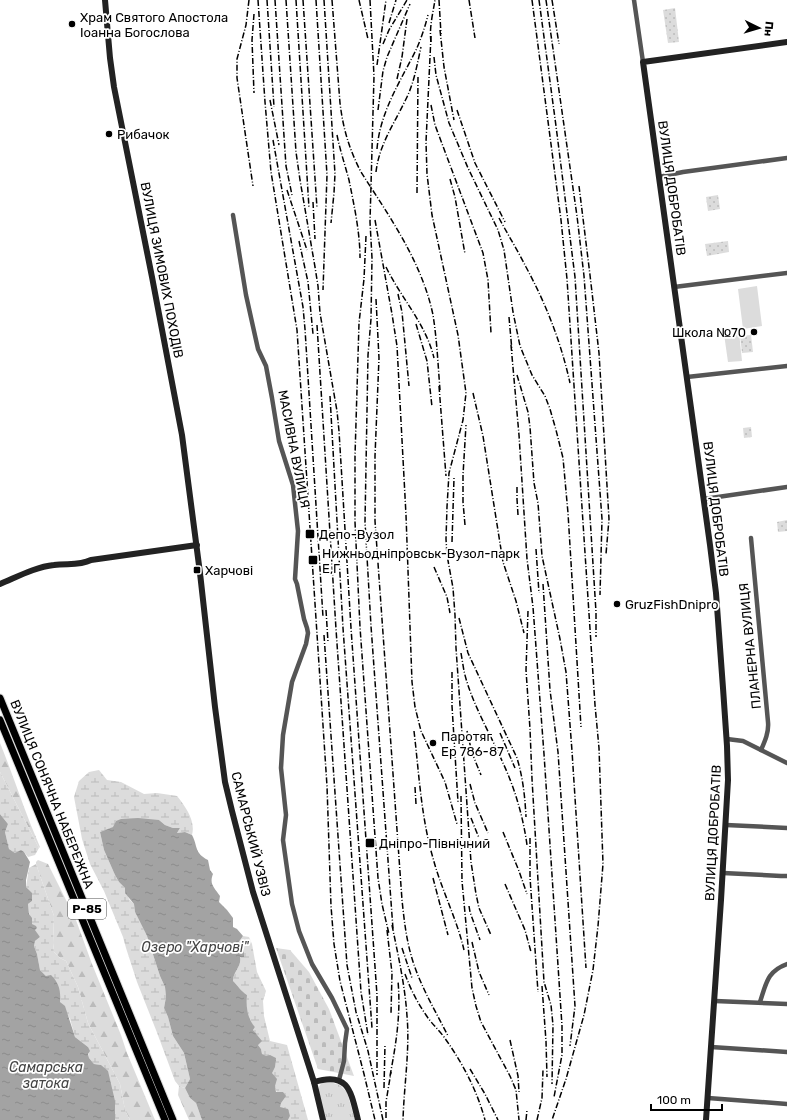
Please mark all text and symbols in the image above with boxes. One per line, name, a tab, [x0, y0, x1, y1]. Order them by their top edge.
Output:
north arrow	[739, 8, 779, 48]
place label: Храм Святого Апостола Іоанна Богослова	[80, 10, 228, 40]
marker: Храм Святого Апостола Іоанна Богослова	[67, 19, 77, 29]
text: Пн	[761, 21, 776, 37]
street label: ВУЛИЦЯ ДОБРОБАТІВ	[655, 119, 689, 257]
place label: Рибачок	[117, 127, 170, 142]
marker: Рибачок	[104, 129, 114, 139]
street label: ВУЛИЦЯ ЗИМОВИХ ПОХОДІВ	[138, 181, 186, 359]
place label: Школа №70	[672, 325, 746, 340]
marker: Школа №70	[749, 327, 759, 337]
street label: МАСИВНА ВУЛИЦЯ	[275, 389, 313, 509]
street label: ВУЛИЦЯ ДОБРОБАТІВ	[700, 440, 732, 578]
place label: Депо-Вузол	[319, 527, 394, 542]
marker: Депо-Вузол	[304, 528, 316, 540]
place label: Нижньодніпровськ-Вузол-парк Е,Г	[322, 546, 520, 576]
marker: Нижньодніпровськ-Вузол-парк Е,Г	[307, 554, 319, 566]
place label: Харчові	[205, 563, 253, 578]
marker: Харчові	[192, 565, 202, 575]
street label: ПЛАНЕРНА ВУЛИЦЯ	[736, 582, 764, 710]
place label: GruzFishDnipro	[625, 597, 719, 612]
marker: GruzFishDnipro	[612, 599, 622, 609]
street label: ВУЛИЦЯ СОНЯЧНА НАБЕРЕЖНА	[7, 697, 97, 891]
place label: Паротяг Ер 786-87	[441, 729, 504, 759]
marker: Паротяг Ер 786-87	[428, 738, 438, 748]
street label: ВУЛИЦЯ ДОБРОБАТІВ	[702, 765, 724, 901]
street label: САМАРСЬКИЙ УЗВІЗ	[228, 770, 274, 898]
place label: Дніпро-Північний	[379, 836, 490, 851]
marker: Дніпро-Північний	[364, 837, 376, 849]
road number: Р-85	[68, 899, 106, 919]
water label: Озеро "Харчові"	[141, 939, 250, 956]
water label: Самарська затока	[9, 1059, 83, 1092]
scale bar	[651, 1086, 722, 1112]
text: 100 m	[657, 1093, 691, 1107]

